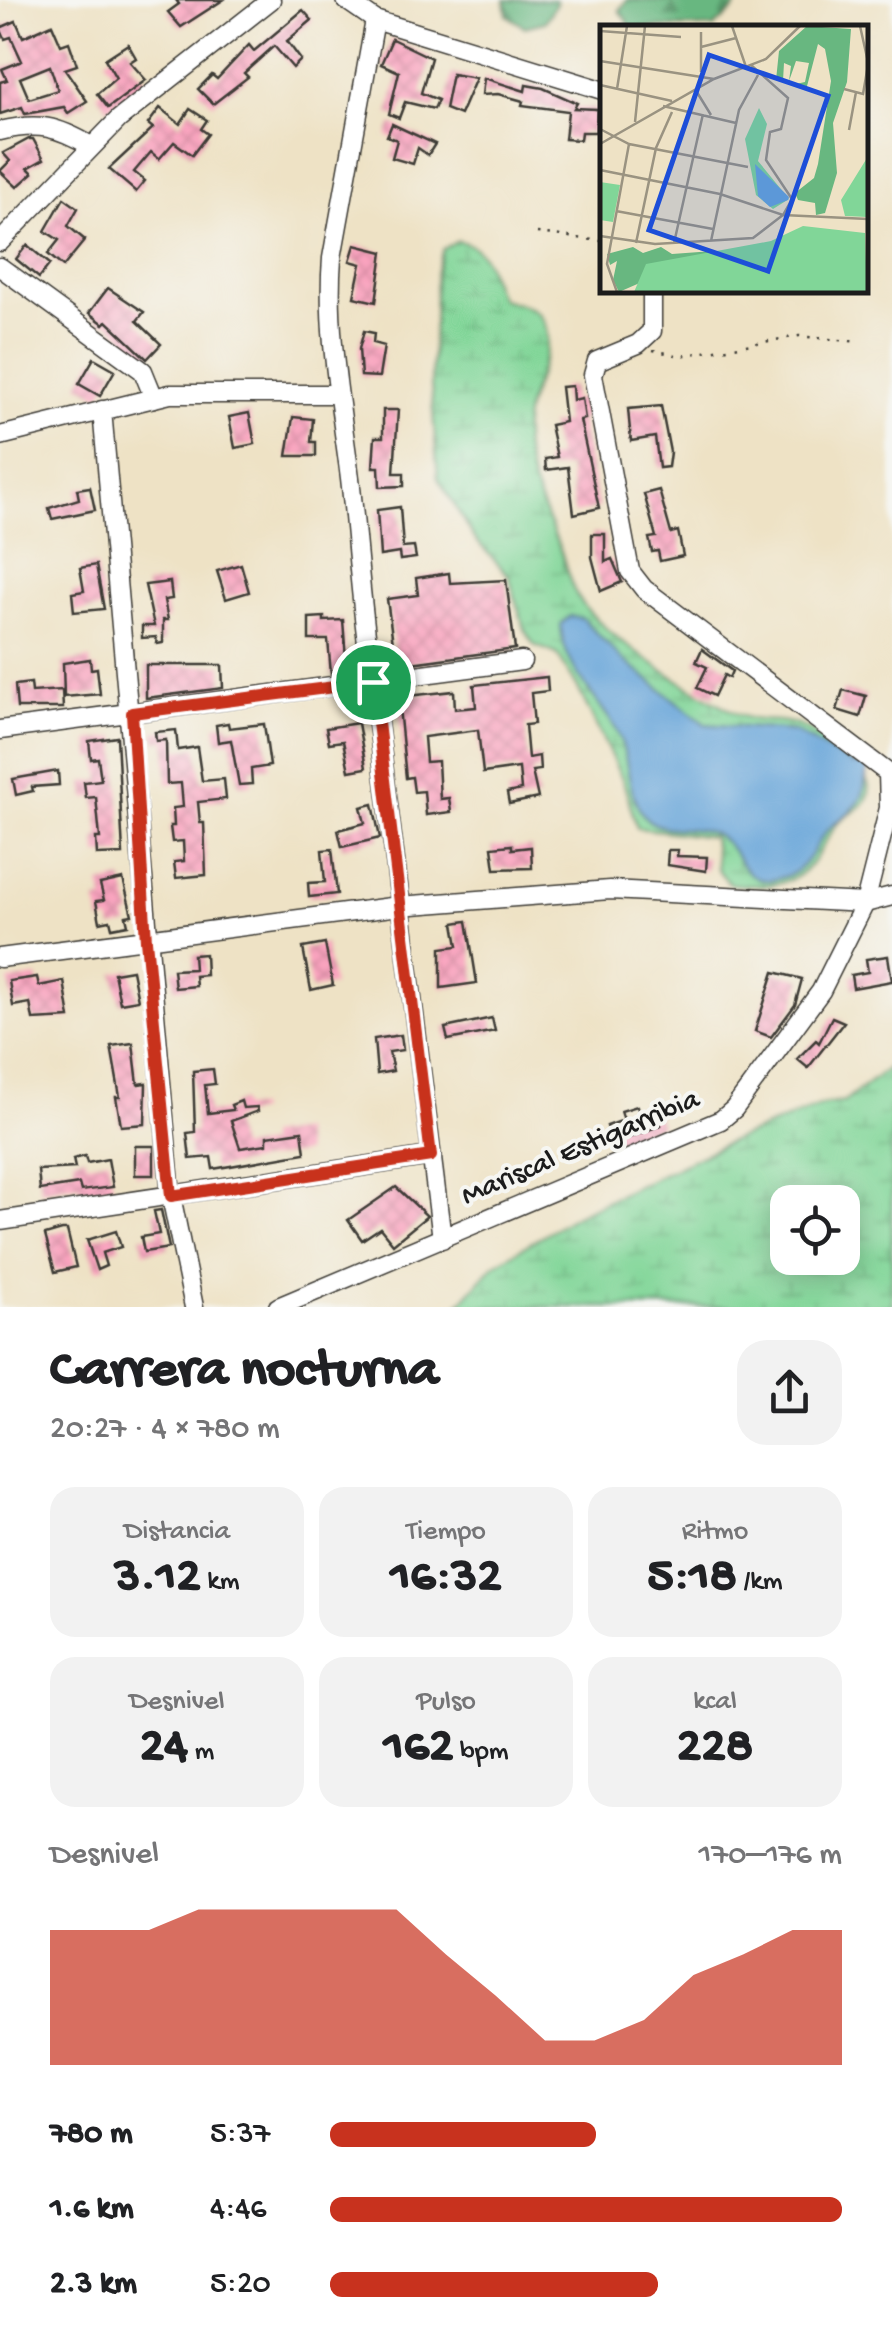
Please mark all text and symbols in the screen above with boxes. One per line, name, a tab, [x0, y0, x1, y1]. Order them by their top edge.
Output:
inset map	[600, 25, 867, 292]
pin	[331, 640, 416, 725]
icon: arrive	[346, 655, 401, 710]
street label: Mariscal Estigarribia	[457, 1083, 707, 1215]
map controls	[770, 1185, 860, 1275]
button: locate	[770, 1185, 860, 1275]
button: share	[737, 1340, 842, 1445]
text: Carrera nocturna	[50, 1341, 438, 1405]
text: 20:27 · 4 × 780 m	[50, 1411, 280, 1449]
text: Distancia	[124, 1516, 230, 1549]
text: Tiempo	[406, 1516, 486, 1549]
text: Ritmo	[682, 1516, 748, 1549]
text: 3.12	[114, 1549, 201, 1608]
text: 16:32	[390, 1549, 502, 1608]
text: 5:18	[647, 1549, 737, 1608]
text: km	[201, 1566, 240, 1599]
text: /km	[737, 1566, 783, 1599]
text: Desnivel	[129, 1686, 225, 1719]
text: Pulso	[416, 1686, 476, 1719]
text: kcal	[693, 1686, 737, 1719]
text: 24	[140, 1719, 188, 1778]
text: 162	[383, 1719, 453, 1778]
text: 228	[677, 1719, 753, 1778]
text: m	[188, 1736, 214, 1769]
text: bpm	[453, 1736, 509, 1769]
text: Desnivel	[50, 1837, 159, 1875]
text: 170–176 m	[699, 1837, 842, 1875]
text: 780 m	[50, 2116, 133, 2154]
text: 5:37	[210, 2116, 270, 2154]
text: 1.6 km	[50, 2191, 134, 2229]
text: 4:46	[210, 2191, 267, 2229]
text: 2.3 km	[50, 2266, 137, 2304]
text: 5:20	[210, 2266, 271, 2304]

